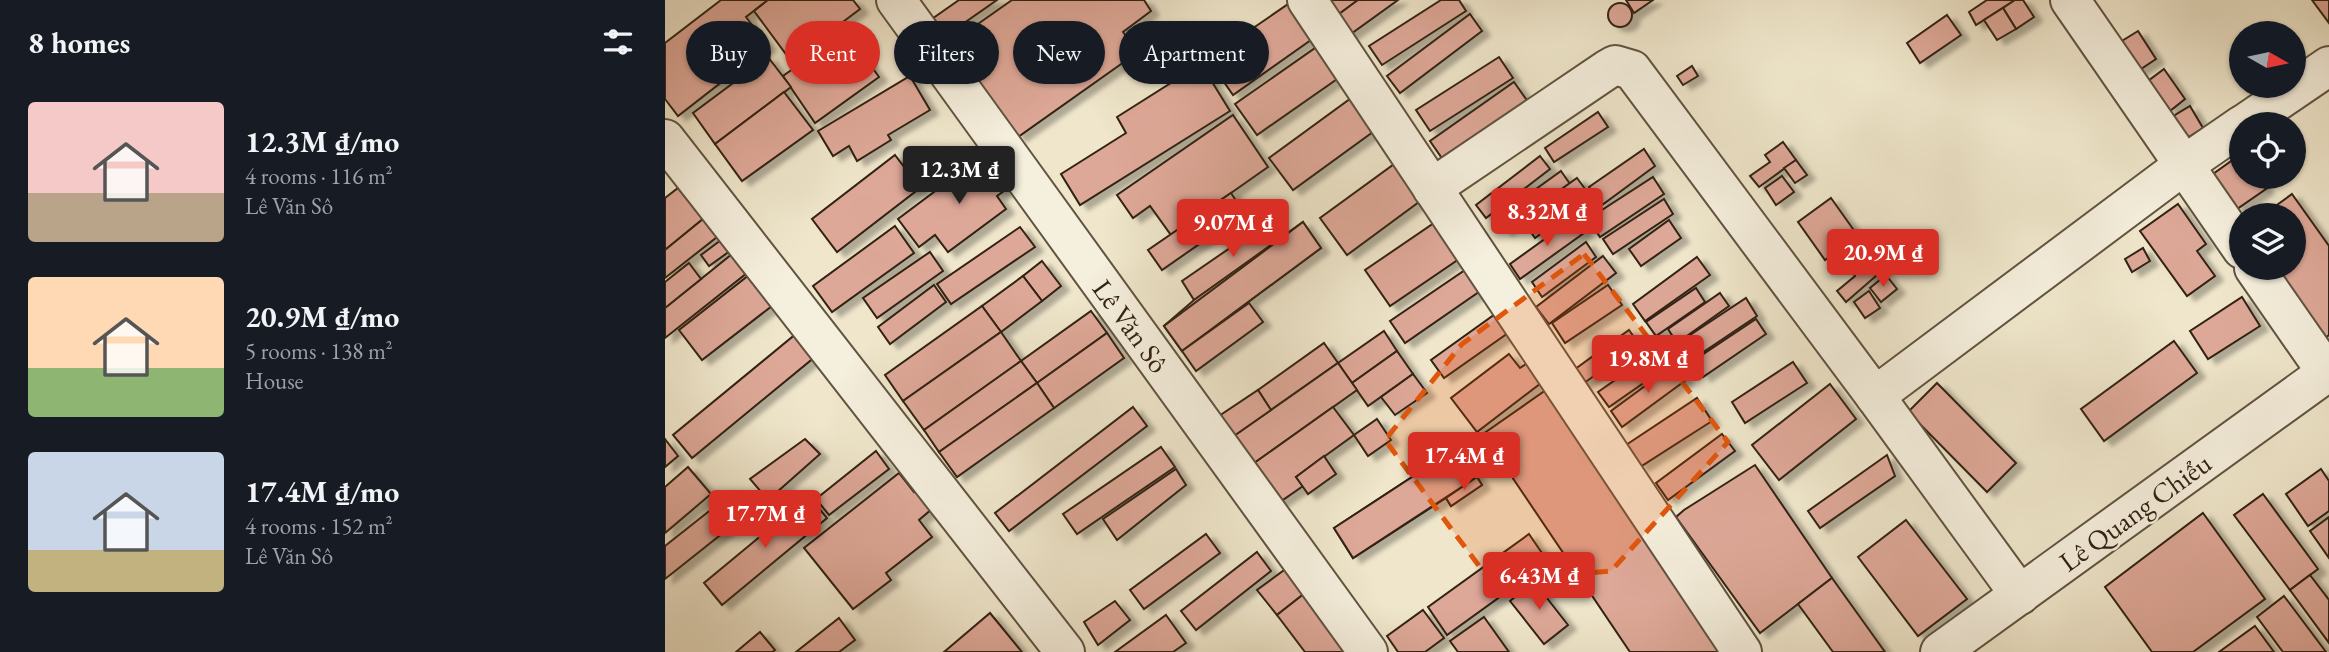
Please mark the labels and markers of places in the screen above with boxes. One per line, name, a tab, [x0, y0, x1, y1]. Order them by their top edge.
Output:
pin: 12.3M ₫	[894, 146, 1024, 206]
pin: 8.32M ₫	[1482, 188, 1612, 248]
pin: 9.07M ₫	[1168, 200, 1298, 259]
pin: 20.9M ₫	[1818, 230, 1948, 289]
pin: 19.8M ₫	[1583, 336, 1713, 395]
pin: 17.4M ₫	[1399, 433, 1529, 492]
pin: 17.7M ₫	[700, 490, 830, 550]
pin: 6.43M ₫	[1474, 552, 1604, 612]

